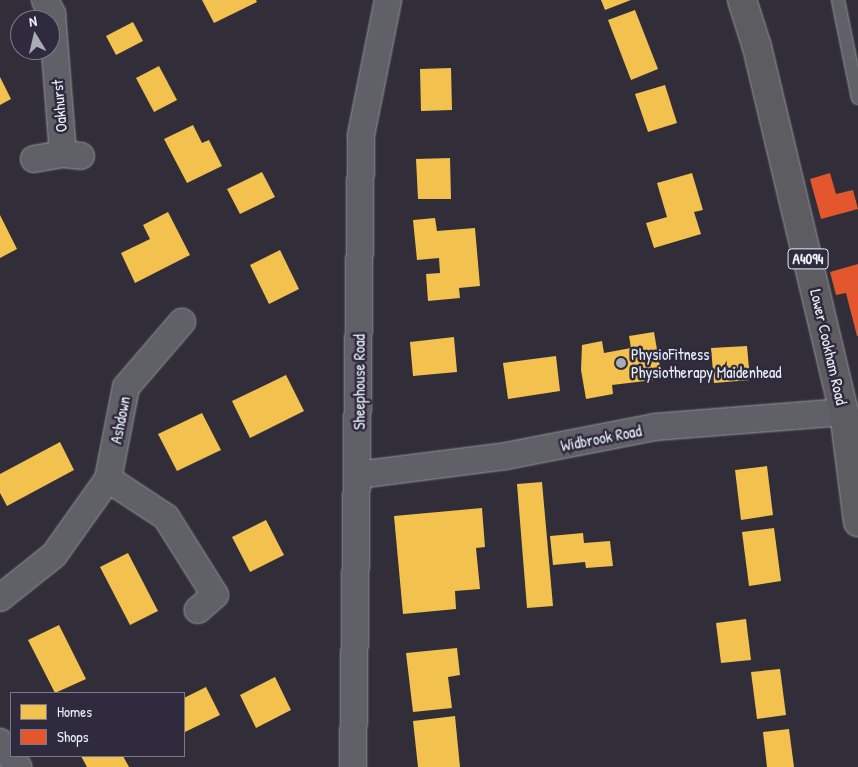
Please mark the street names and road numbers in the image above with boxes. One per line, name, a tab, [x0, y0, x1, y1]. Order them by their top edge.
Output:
street label: Oakhurst	[47, 79, 71, 133]
road number: A4094	[787, 246, 829, 272]
street label: Lower Cookham Road	[806, 287, 852, 407]
street label: Sheephouse Road	[349, 334, 369, 430]
street label: Ashdown	[106, 395, 134, 445]
street label: Widbrook Road	[559, 421, 643, 455]

